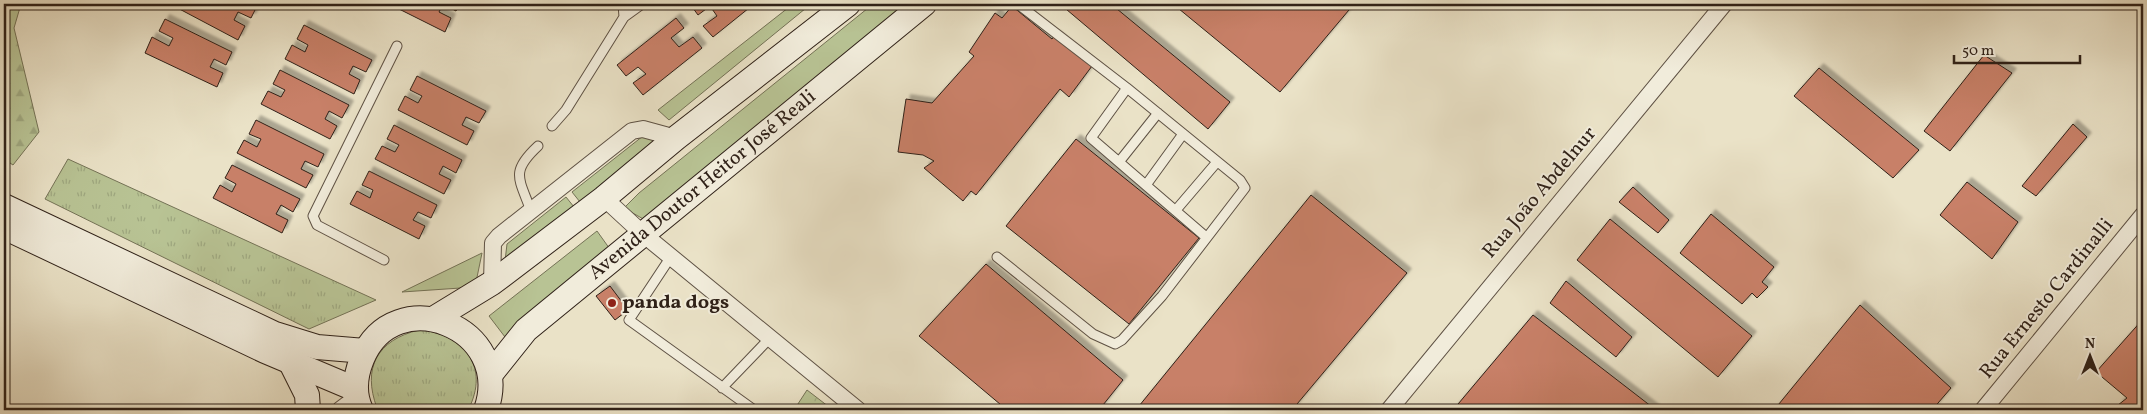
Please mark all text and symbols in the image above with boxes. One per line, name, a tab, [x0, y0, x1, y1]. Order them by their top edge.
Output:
scale bar	[1954, 32, 2081, 64]
text: 50 m	[1962, 41, 1994, 62]
street label: Avenida Doutor Heitor José Reali	[583, 84, 822, 287]
street label: Rua João Abdelnur	[1477, 121, 1603, 265]
street label: Rua Ernesto Cardinalli	[1973, 213, 2121, 385]
place label: panda dogs	[622, 289, 729, 317]
marker: panda dogs	[606, 297, 618, 309]
north arrow	[2064, 332, 2114, 382]
text: N	[2085, 335, 2095, 354]

